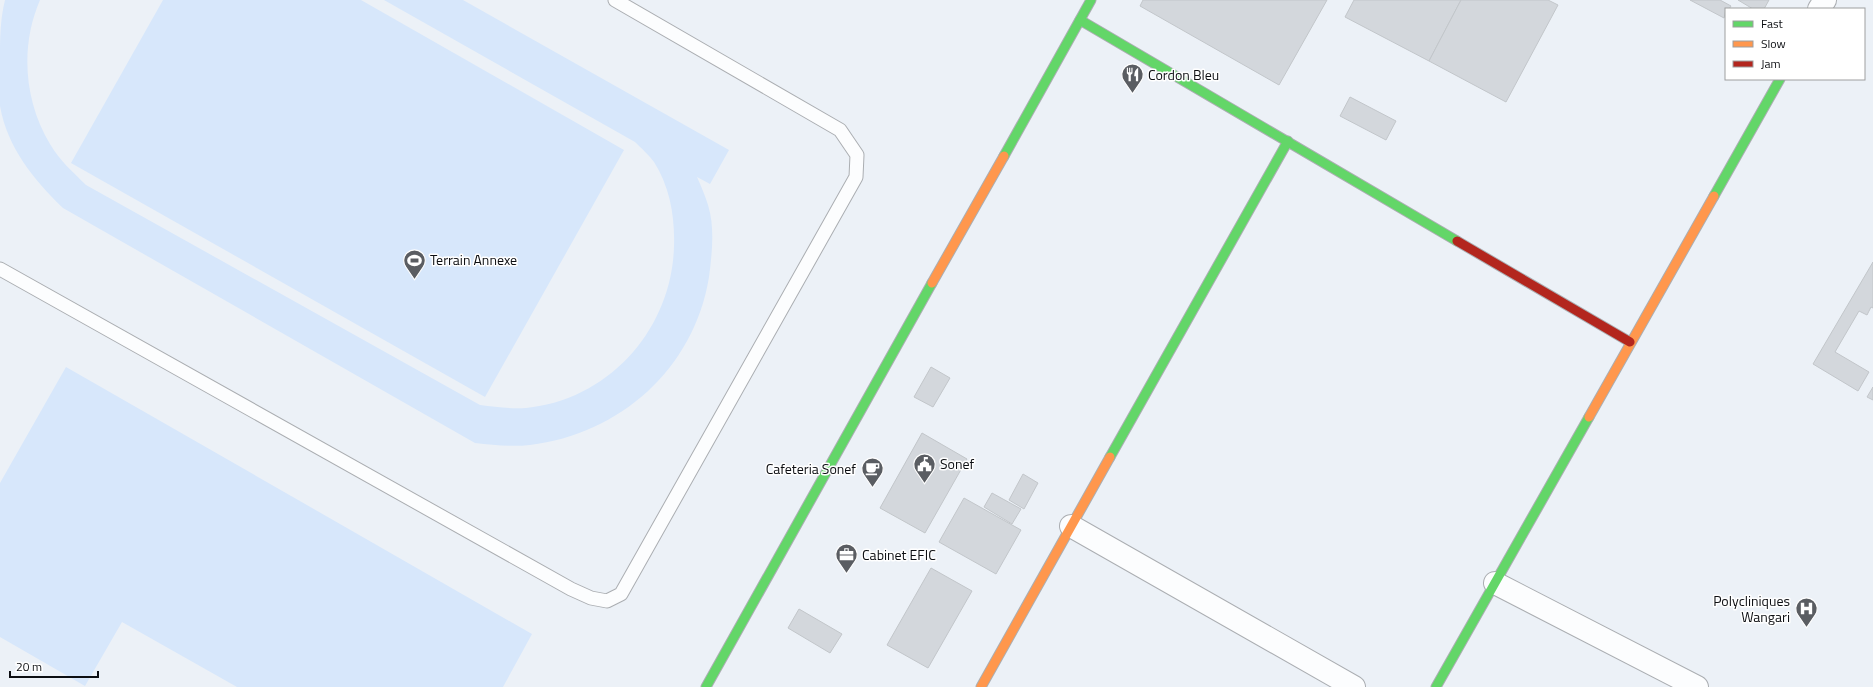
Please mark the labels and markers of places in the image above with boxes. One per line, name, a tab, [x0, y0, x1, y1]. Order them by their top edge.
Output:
restaurant icon: Cordon Bleu	[1120, 62, 1146, 95]
place label: Cordon Bleu	[1148, 64, 1219, 85]
sports icon: Terrain Annexe	[401, 247, 427, 280]
place label: Terrain Annexe	[430, 249, 517, 270]
public building icon: Sonef	[912, 451, 938, 484]
place label: Sonef	[940, 453, 975, 474]
cafe icon: Cafeteria Sonef	[859, 456, 885, 489]
place label: Cafeteria Sonef	[766, 458, 856, 479]
office icon: Cabinet EFIC	[834, 542, 860, 575]
place label: Cabinet EFIC	[862, 544, 936, 565]
place label: Polycliniques Wangari	[1713, 590, 1790, 627]
hospital icon: Polycliniques Wangari	[1793, 596, 1819, 629]

